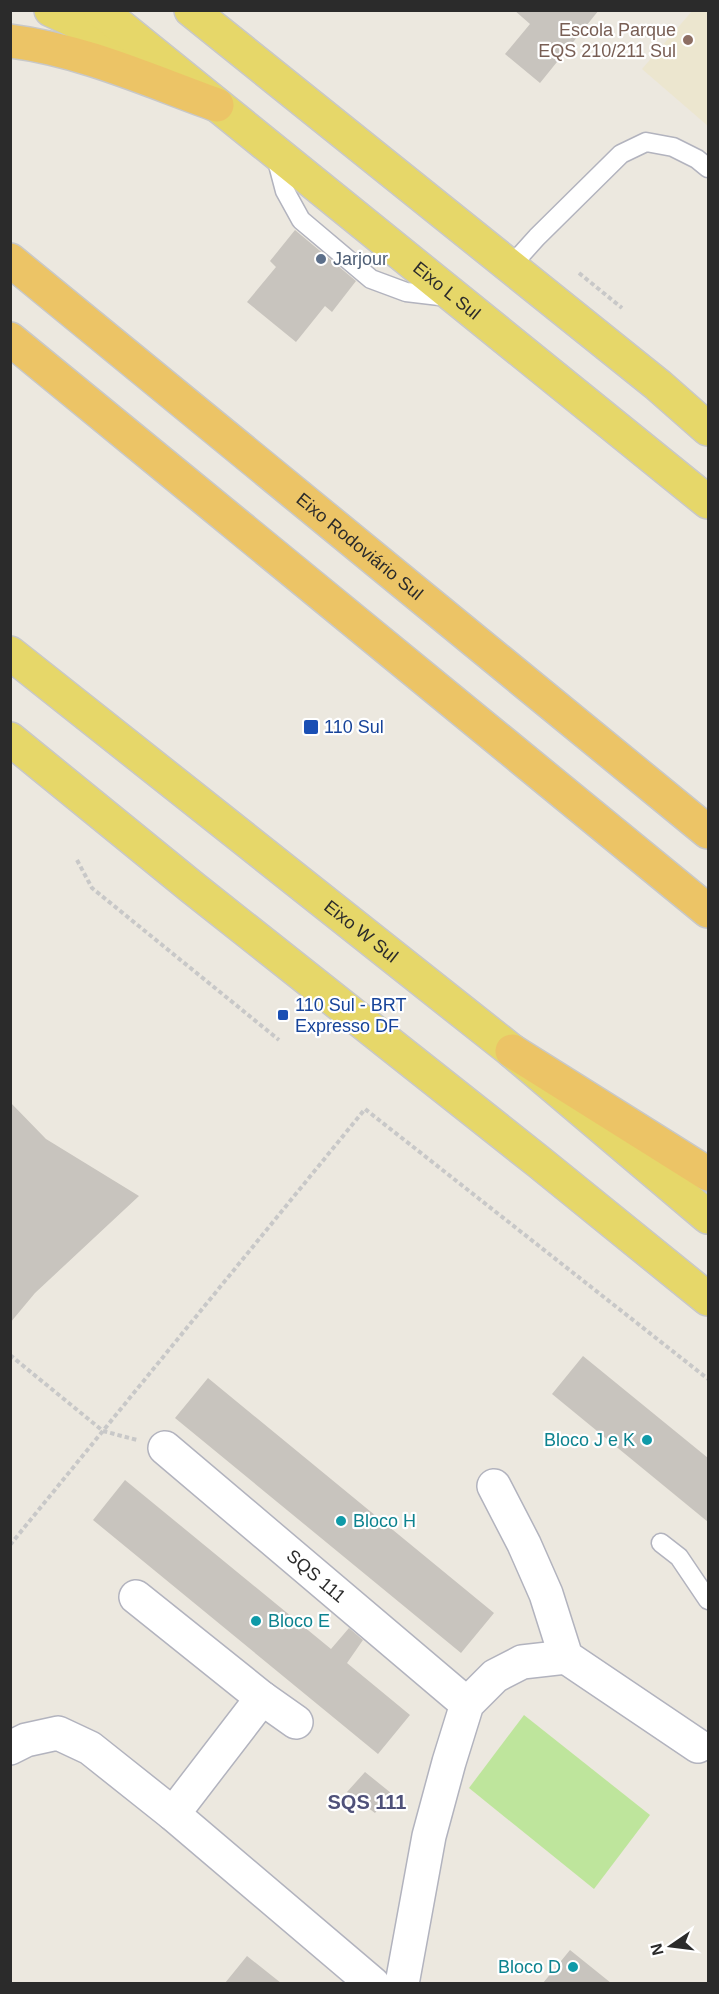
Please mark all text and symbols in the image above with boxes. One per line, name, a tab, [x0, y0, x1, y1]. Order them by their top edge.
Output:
place label: Escola Parque EQS 210/211 Sul	[538, 20, 676, 61]
marker: Escola Parque EQS 210/211 Sul	[681, 33, 695, 47]
place label: Jarjour	[333, 249, 388, 269]
marker: Jarjour	[314, 252, 328, 266]
street label: Eixo L Sul	[409, 257, 484, 324]
street label: Eixo Rodoviário Sul	[292, 489, 427, 604]
place label: 110 Sul	[324, 717, 384, 737]
marker: 110 Sul	[302, 718, 320, 736]
street label: Eixo W Sul	[320, 896, 402, 967]
place label: 110 Sul - BRT Expresso DF	[295, 995, 406, 1036]
marker: 110 Sul - BRT Expresso DF	[276, 1008, 290, 1022]
place label: Bloco J e K	[544, 1430, 635, 1450]
marker: Bloco J e K	[640, 1433, 654, 1447]
place label: Bloco H	[353, 1511, 416, 1531]
marker: Bloco H	[334, 1514, 348, 1528]
street label: SQS 111	[283, 1546, 349, 1606]
place label: Bloco E	[268, 1611, 330, 1631]
marker: Bloco E	[249, 1614, 263, 1628]
district label: SQS 111	[328, 1791, 406, 1813]
north arrow	[641, 1916, 701, 1976]
text: N	[647, 1942, 667, 1957]
place label: Bloco D	[498, 1957, 561, 1977]
marker: Bloco D	[566, 1960, 580, 1974]

